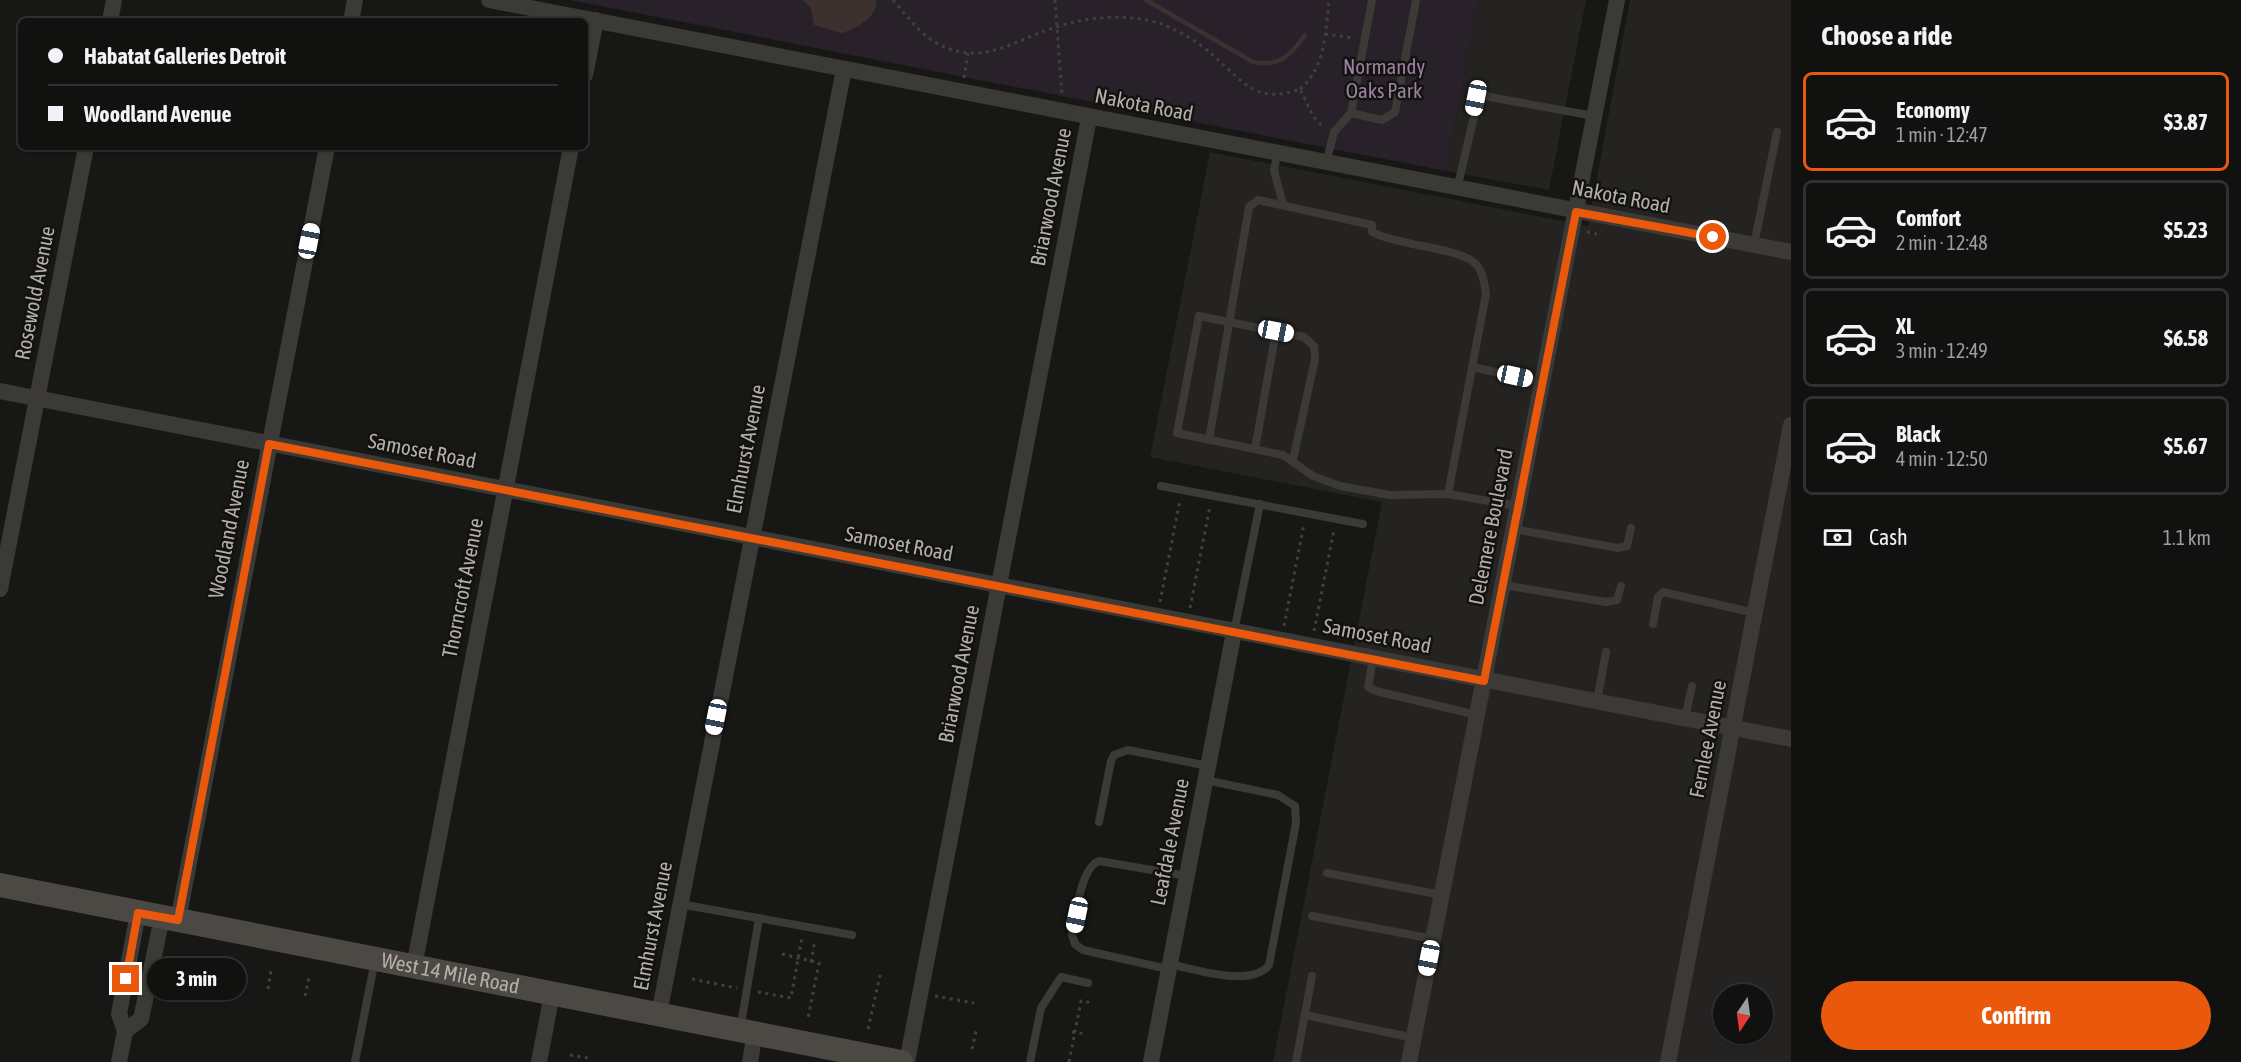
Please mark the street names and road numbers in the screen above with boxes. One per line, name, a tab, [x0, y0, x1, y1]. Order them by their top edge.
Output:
street label: Nakota Road	[1093, 83, 1195, 125]
street label: Briarwood Avenue	[1025, 126, 1075, 268]
street label: Nakota Road	[1570, 175, 1672, 217]
street label: Rosewold Avenue	[9, 224, 59, 362]
street label: Elmhurst Avenue	[721, 382, 769, 515]
street label: Samoset Road	[366, 428, 478, 472]
street label: Delemere Boulevard	[1463, 447, 1517, 607]
street label: Woodland Avenue	[203, 457, 253, 600]
street label: Thorncroft Avenue	[437, 516, 487, 660]
street label: Samoset Road	[843, 521, 955, 565]
street label: Briarwood Avenue	[933, 603, 983, 745]
street label: Samoset Road	[1321, 613, 1433, 657]
street label: Fernlee Avenue	[1684, 678, 1730, 800]
street label: Leafdale Avenue	[1145, 776, 1193, 907]
street label: Elmhurst Avenue	[628, 859, 676, 992]
street label: West 14 Mile Road	[380, 947, 522, 998]

